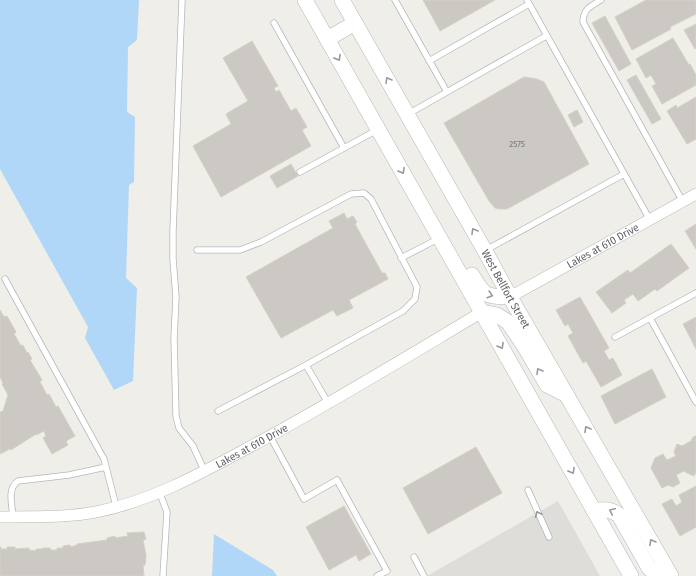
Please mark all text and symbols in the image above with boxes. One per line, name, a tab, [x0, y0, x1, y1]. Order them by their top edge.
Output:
one-way arrow	[333, 54, 340, 61]
one-way arrow	[386, 77, 393, 84]
house number: 2575	[509, 139, 525, 149]
one-way arrow	[397, 167, 404, 175]
street label: Lakes at 610 Drive	[564, 220, 641, 271]
one-way arrow	[472, 228, 479, 235]
street label: West Bellfort Street	[479, 247, 533, 331]
one-way arrow	[486, 290, 493, 299]
one-way arrow	[496, 342, 503, 349]
one-way arrow	[536, 368, 543, 375]
street label: Lakes at 610 Drive	[213, 421, 290, 471]
one-way arrow	[584, 426, 591, 433]
one-way arrow	[567, 467, 575, 475]
one-way arrow	[608, 508, 616, 516]
one-way arrow	[535, 510, 543, 518]
one-way arrow	[649, 539, 656, 546]

